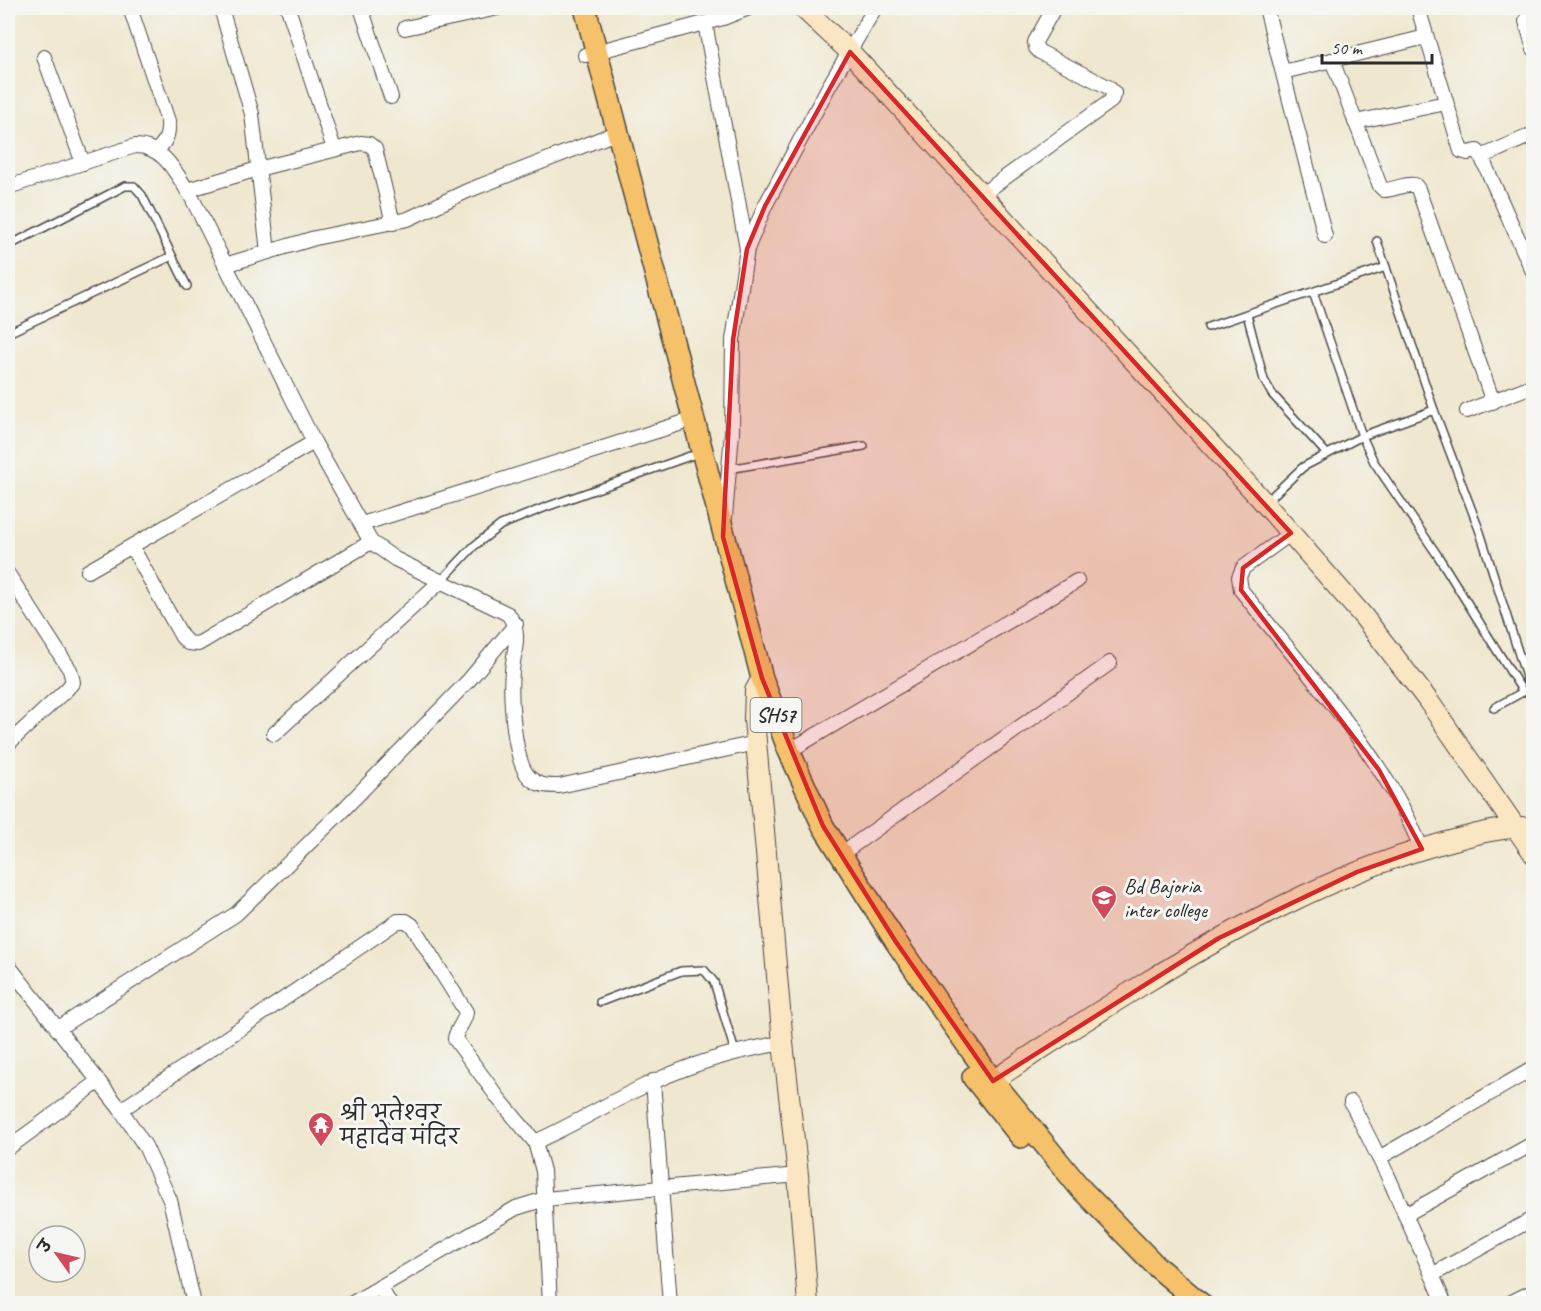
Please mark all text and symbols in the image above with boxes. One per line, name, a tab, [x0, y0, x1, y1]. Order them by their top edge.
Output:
scale bar	[1322, 27, 1432, 65]
text: 50 m	[1331, 37, 1364, 59]
road number: SH57	[750, 698, 802, 732]
place label: Bd Bajoria inter college	[1124, 873, 1208, 923]
school or university icon: Bd Bajoria inter college	[1089, 883, 1119, 921]
place label: श्री भूतेश्वर महादेव मंदिर	[339, 1095, 461, 1150]
temple icon: श्री भूतेश्वर महादेव मंदिर	[306, 1110, 336, 1148]
north arrow	[27, 1224, 87, 1284]
text: उ	[33, 1235, 57, 1258]

